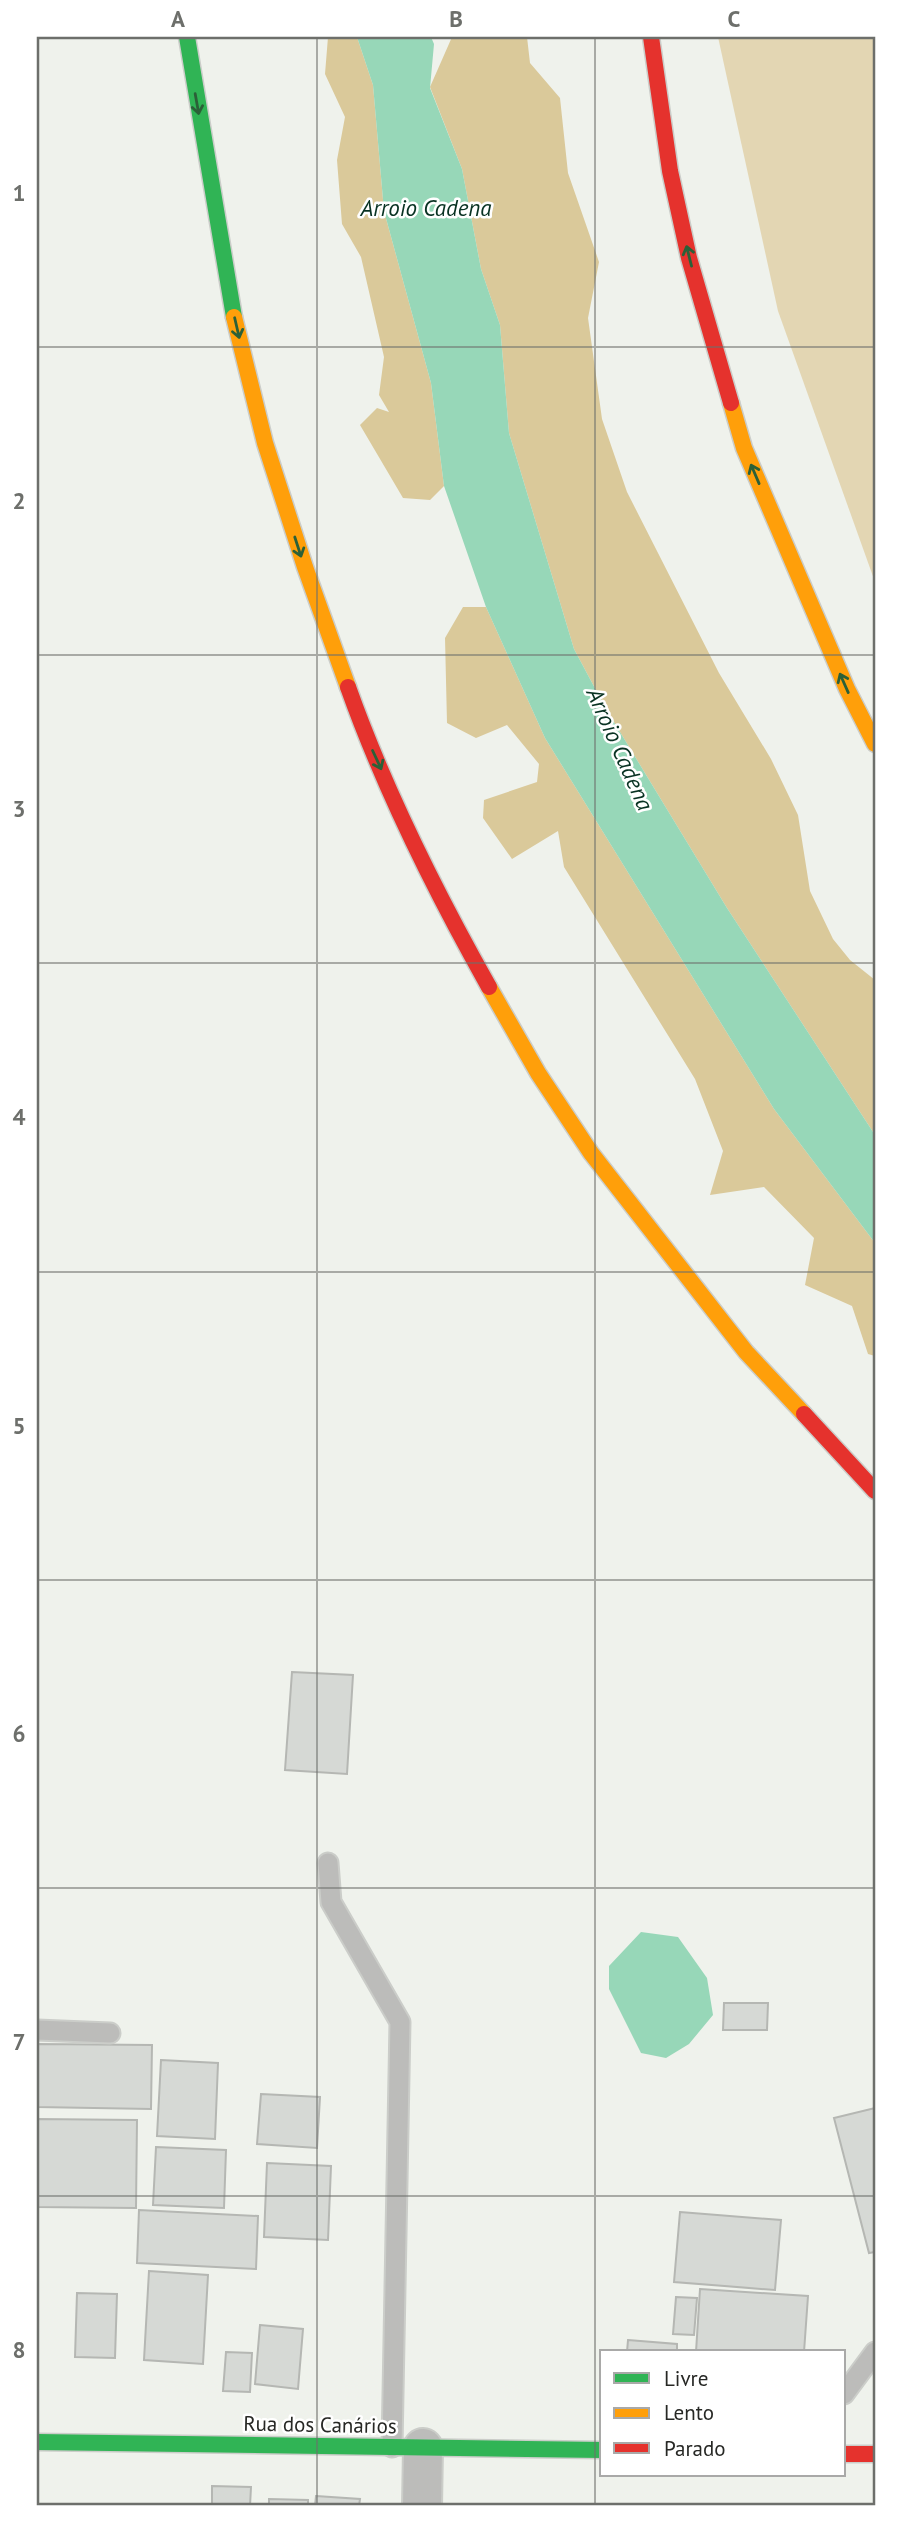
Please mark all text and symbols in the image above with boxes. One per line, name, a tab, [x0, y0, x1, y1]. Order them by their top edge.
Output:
text: A	[171, 4, 185, 33]
text: B	[449, 4, 463, 33]
text: C	[728, 4, 741, 33]
one-way arrow	[191, 92, 204, 115]
text: 1	[12, 178, 26, 207]
water label: Arroio Cadena	[359, 193, 492, 222]
one-way arrow	[682, 245, 695, 268]
one-way arrow	[230, 316, 244, 339]
one-way arrow	[748, 463, 761, 485]
text: 2	[12, 486, 26, 515]
one-way arrow	[293, 536, 306, 558]
one-way arrow	[837, 673, 850, 694]
water label: Arroio Cadena	[580, 682, 660, 815]
one-way arrow	[371, 750, 384, 771]
text: 3	[12, 794, 26, 823]
text: 4	[12, 1102, 26, 1131]
text: 5	[12, 1411, 26, 1440]
text: 6	[12, 1719, 26, 1748]
text: 7	[12, 2027, 26, 2056]
text: 8	[12, 2335, 26, 2364]
legend	[600, 2350, 846, 2476]
text: Livre	[664, 2365, 708, 2392]
text: Lento	[664, 2399, 714, 2426]
street label: Rua dos Canários	[243, 2410, 397, 2439]
text: Parado	[664, 2435, 726, 2462]

